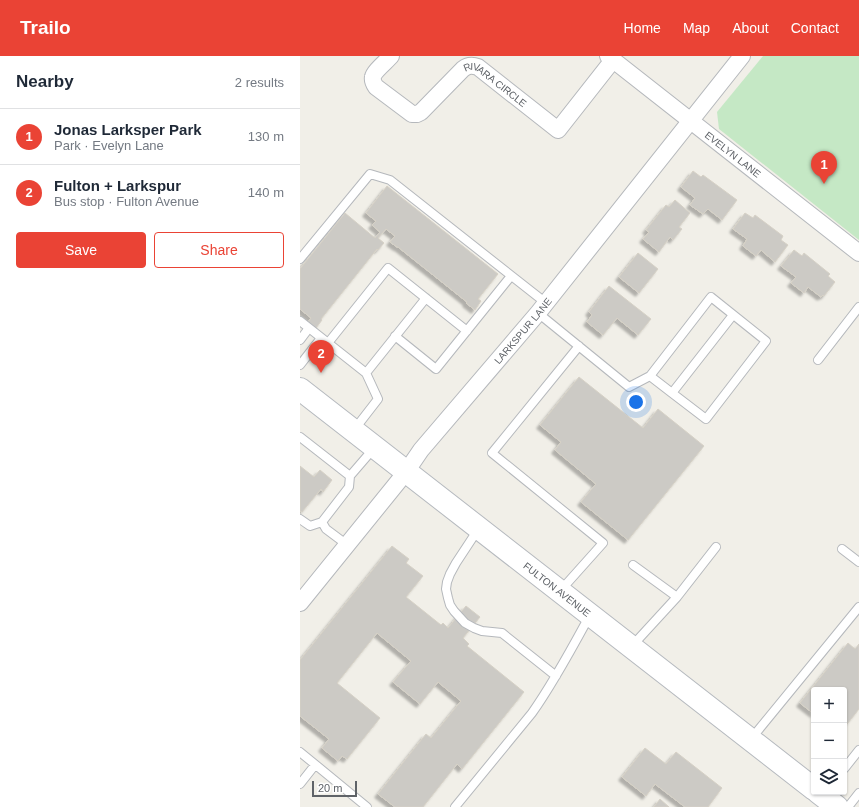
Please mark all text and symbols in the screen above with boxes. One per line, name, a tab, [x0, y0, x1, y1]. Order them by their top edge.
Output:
text: Trailo	[20, 17, 71, 38]
text: Home	[624, 20, 661, 36]
text: Map	[683, 20, 710, 36]
text: About	[732, 20, 769, 36]
text: Contact	[791, 20, 839, 36]
street label: RIVARA CIRCLE	[462, 61, 529, 109]
text: Nearby	[16, 72, 74, 91]
text: 2 results	[235, 75, 284, 90]
text: Jonas Larksper Park	[54, 121, 202, 138]
text: 1	[25, 129, 33, 144]
text: 130 m	[248, 129, 284, 144]
street label: EVELYN LANE	[703, 129, 763, 180]
text: Park · Evelyn Lane	[54, 138, 164, 153]
pin: 1	[811, 151, 837, 184]
text: Fulton + Larkspur	[54, 177, 181, 194]
text: 2	[25, 185, 33, 200]
text: 140 m	[248, 185, 284, 200]
text: Bus stop · Fulton Avenue	[54, 194, 199, 209]
button: Save	[16, 232, 146, 268]
button: Share	[154, 232, 284, 268]
street label: LARKSPUR LANE	[492, 295, 554, 366]
pin: 2	[308, 340, 334, 373]
your location	[626, 392, 646, 412]
street label: FULTON AVENUE	[521, 560, 593, 619]
map controls	[811, 687, 847, 795]
button: +	[811, 687, 847, 723]
button: −	[811, 723, 847, 759]
button: layers	[811, 759, 847, 795]
scale bar	[312, 779, 357, 798]
text: 20 m	[318, 782, 342, 794]

